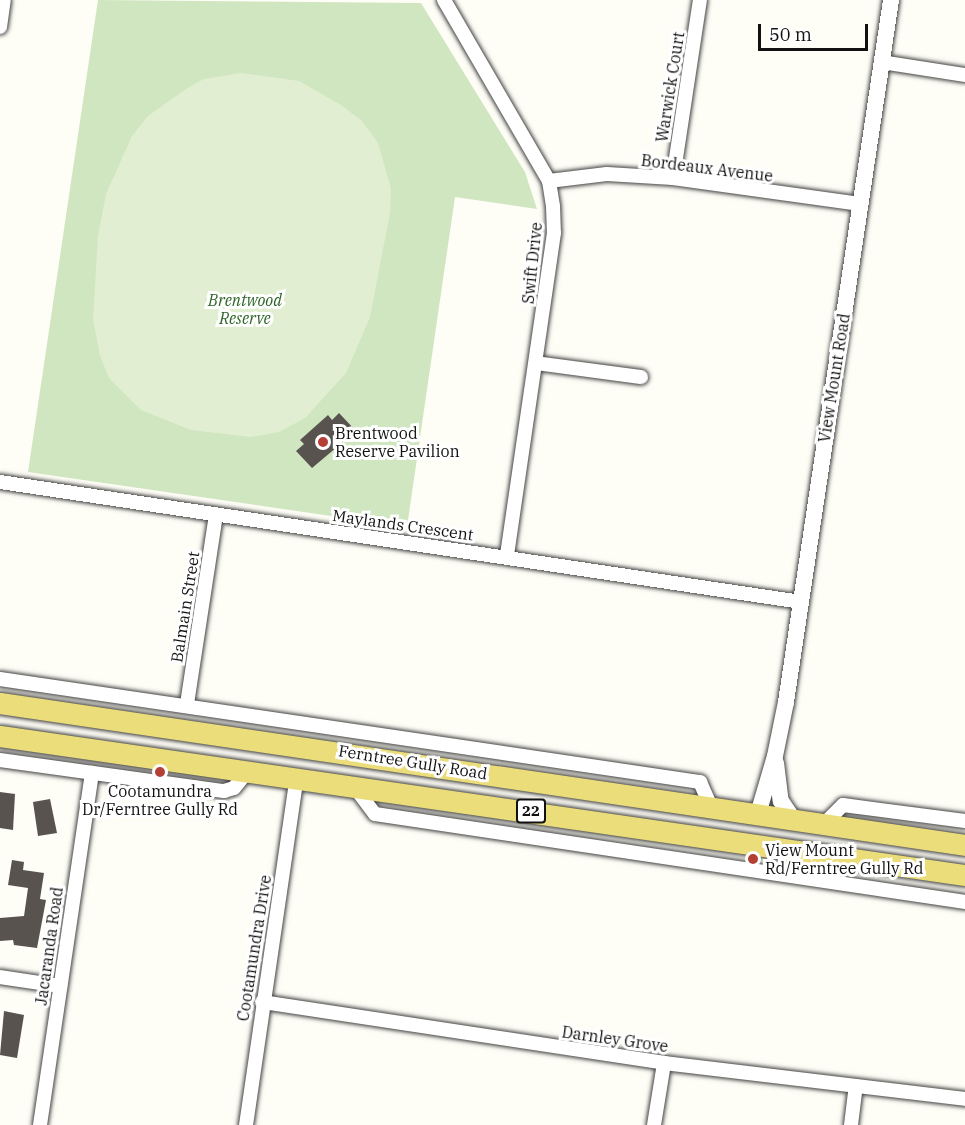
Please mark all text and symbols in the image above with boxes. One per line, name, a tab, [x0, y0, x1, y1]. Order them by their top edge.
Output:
scale bar	[761, 12, 870, 50]
text: 50 m	[769, 23, 812, 46]
street label: Warwick Court	[652, 30, 688, 144]
street label: Bordeaux Avenue	[640, 150, 774, 186]
street label: Swift Drive	[518, 221, 546, 305]
park label: Brentwood Reserve	[208, 290, 282, 328]
street label: View Mount Road	[814, 312, 854, 444]
place label: Brentwood Reserve Pavilion	[335, 423, 460, 461]
marker: Brentwood Reserve Pavilion	[316, 435, 330, 449]
street label: Maylands Crescent	[331, 506, 475, 544]
street label: Balmain Street	[167, 550, 203, 664]
street label: Ferntree Gully Road	[337, 741, 489, 783]
marker: Cootamundra Dr/Ferntree Gully Rd	[153, 765, 167, 779]
place label: Cootamundra Dr/Ferntree Gully Rd	[82, 781, 238, 819]
road number: 22	[516, 799, 546, 823]
place label: View Mount Rd/Ferntree Gully Rd	[765, 840, 923, 878]
marker: View Mount Rd/Ferntree Gully Rd	[746, 852, 760, 866]
street label: Cootamundra Drive	[233, 873, 275, 1023]
street label: Jacaranda Road	[31, 886, 67, 1006]
street label: Darnley Grove	[561, 1022, 669, 1056]

